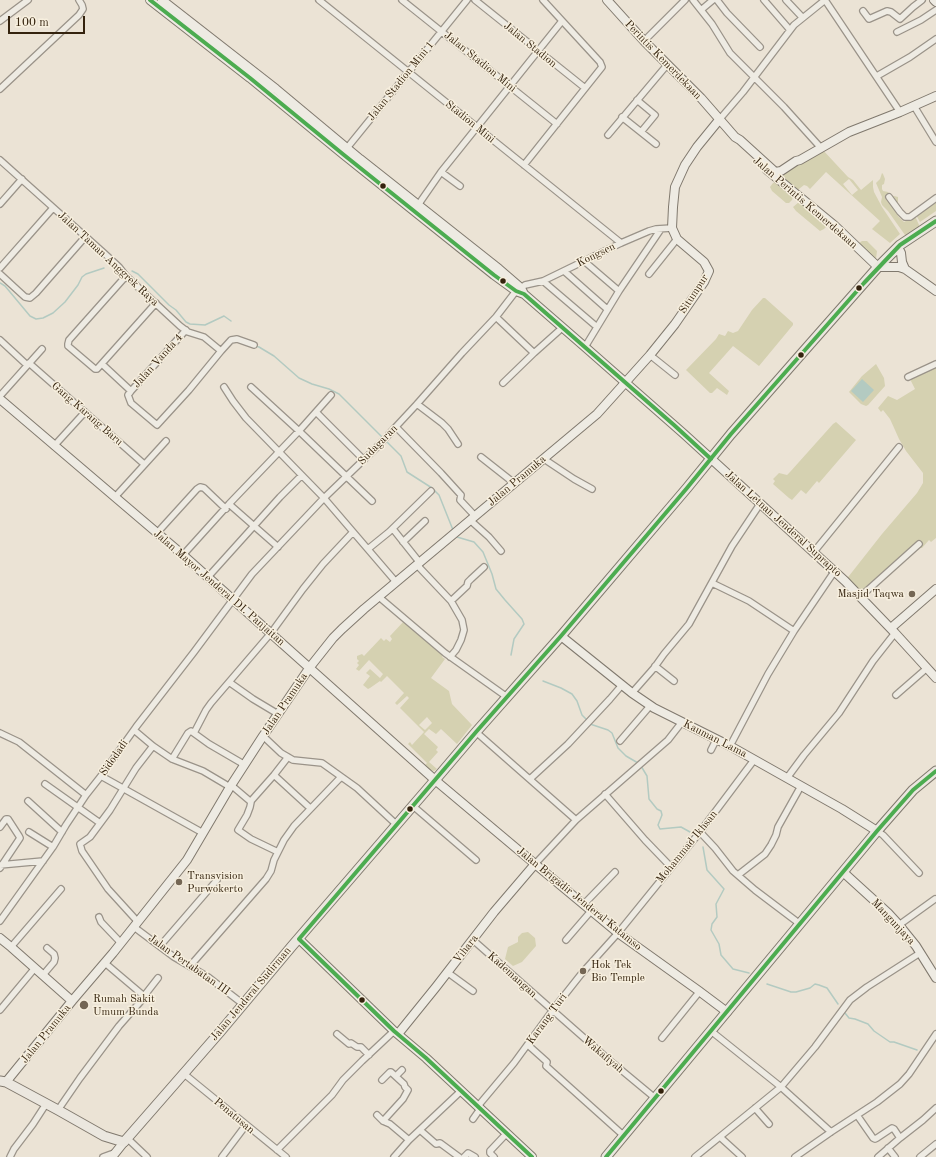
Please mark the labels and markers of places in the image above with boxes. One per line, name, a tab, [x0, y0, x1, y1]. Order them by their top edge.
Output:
unlabelled marker	[378, 181, 388, 191]
unlabelled marker	[498, 276, 508, 286]
unlabelled marker	[854, 283, 864, 293]
unlabelled marker	[796, 350, 806, 360]
place label: Masjid Taqwa	[837, 587, 904, 601]
marker: Masjid Taqwa	[907, 589, 917, 599]
unlabelled marker	[405, 804, 415, 814]
place label: Transvision Purwokerto	[187, 869, 243, 895]
marker: Transvision Purwokerto	[174, 877, 184, 887]
place label: Hok Tek Bio Temple	[591, 958, 645, 984]
marker: Hok Tek Bio Temple	[578, 966, 588, 976]
place label: Rumah Sakit Umum Bunda	[93, 992, 159, 1018]
unlabelled marker	[357, 995, 367, 1005]
marker: Rumah Sakit Umum Bunda	[78, 999, 90, 1011]
unlabelled marker	[656, 1086, 666, 1096]

